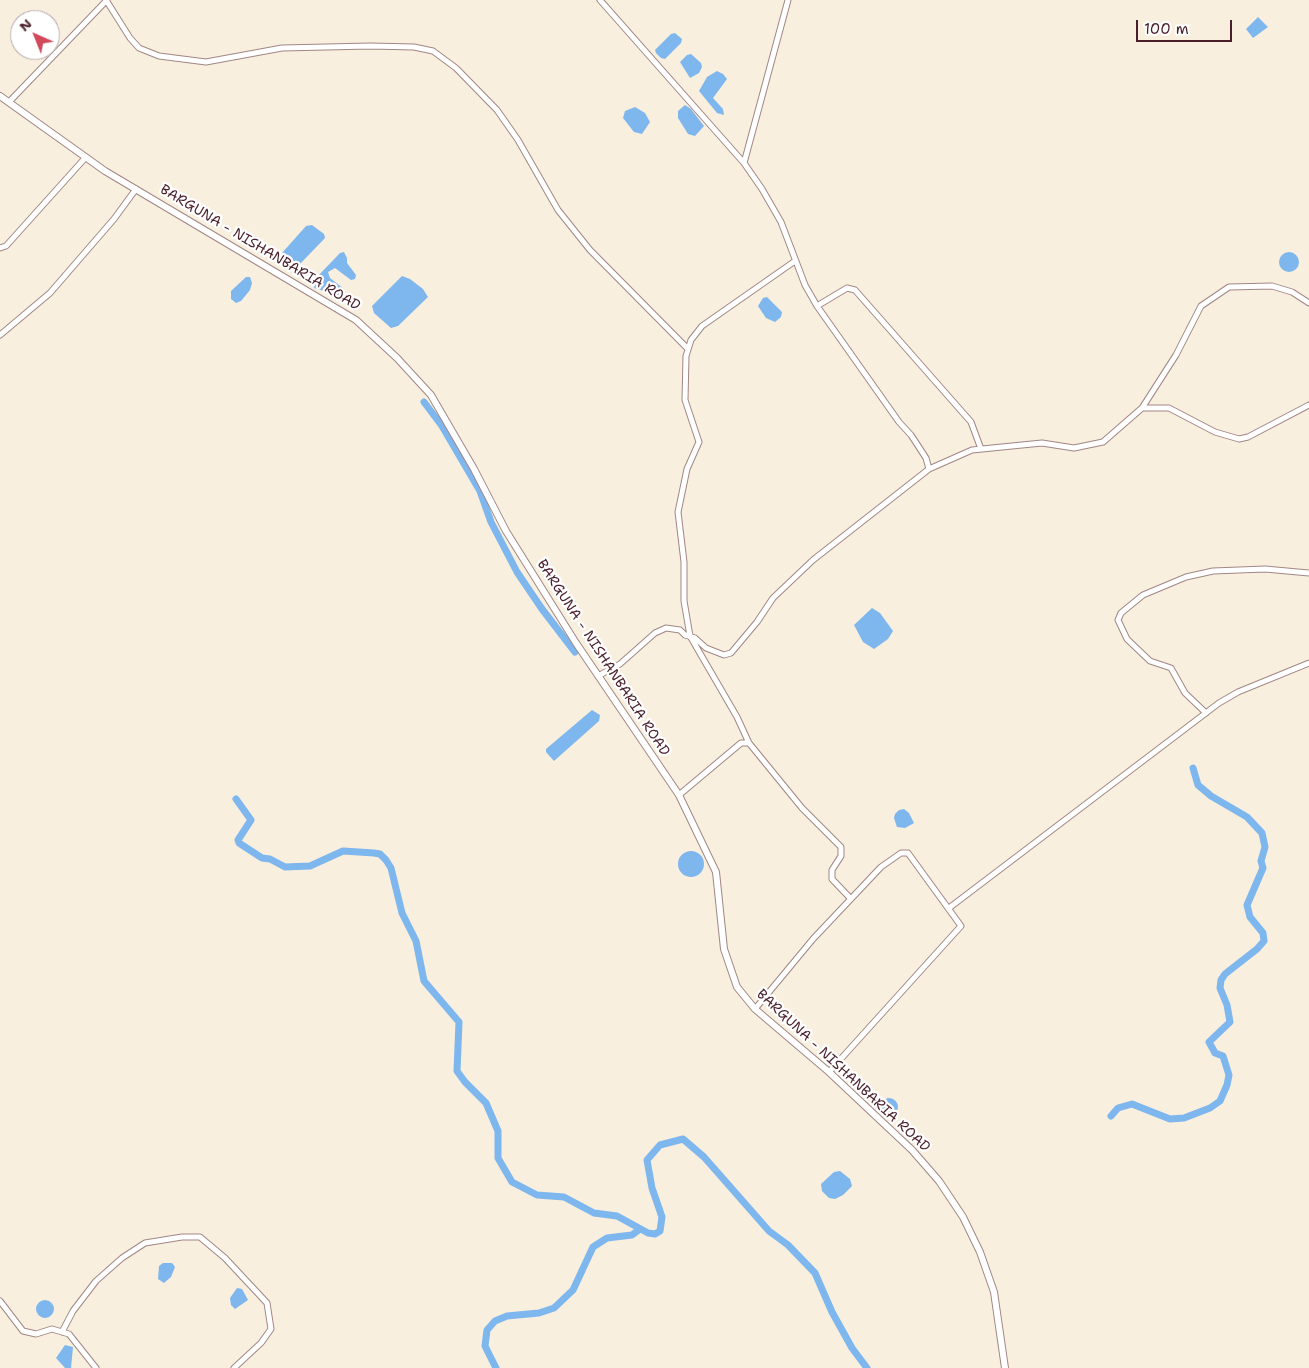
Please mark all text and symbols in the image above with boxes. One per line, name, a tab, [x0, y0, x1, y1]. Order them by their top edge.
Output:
north arrow	[10, 10, 60, 60]
scale bar	[1139, 10, 1235, 42]
text: N	[15, 15, 36, 35]
text: 100 m	[1144, 19, 1189, 39]
street label: BARGUNA - NISHANBARIA ROAD	[157, 181, 363, 315]
street label: BARGUNA - NISHANBARIA ROAD	[533, 557, 673, 759]
street label: BARGUNA - NISHANBARIA ROAD	[753, 986, 933, 1156]

